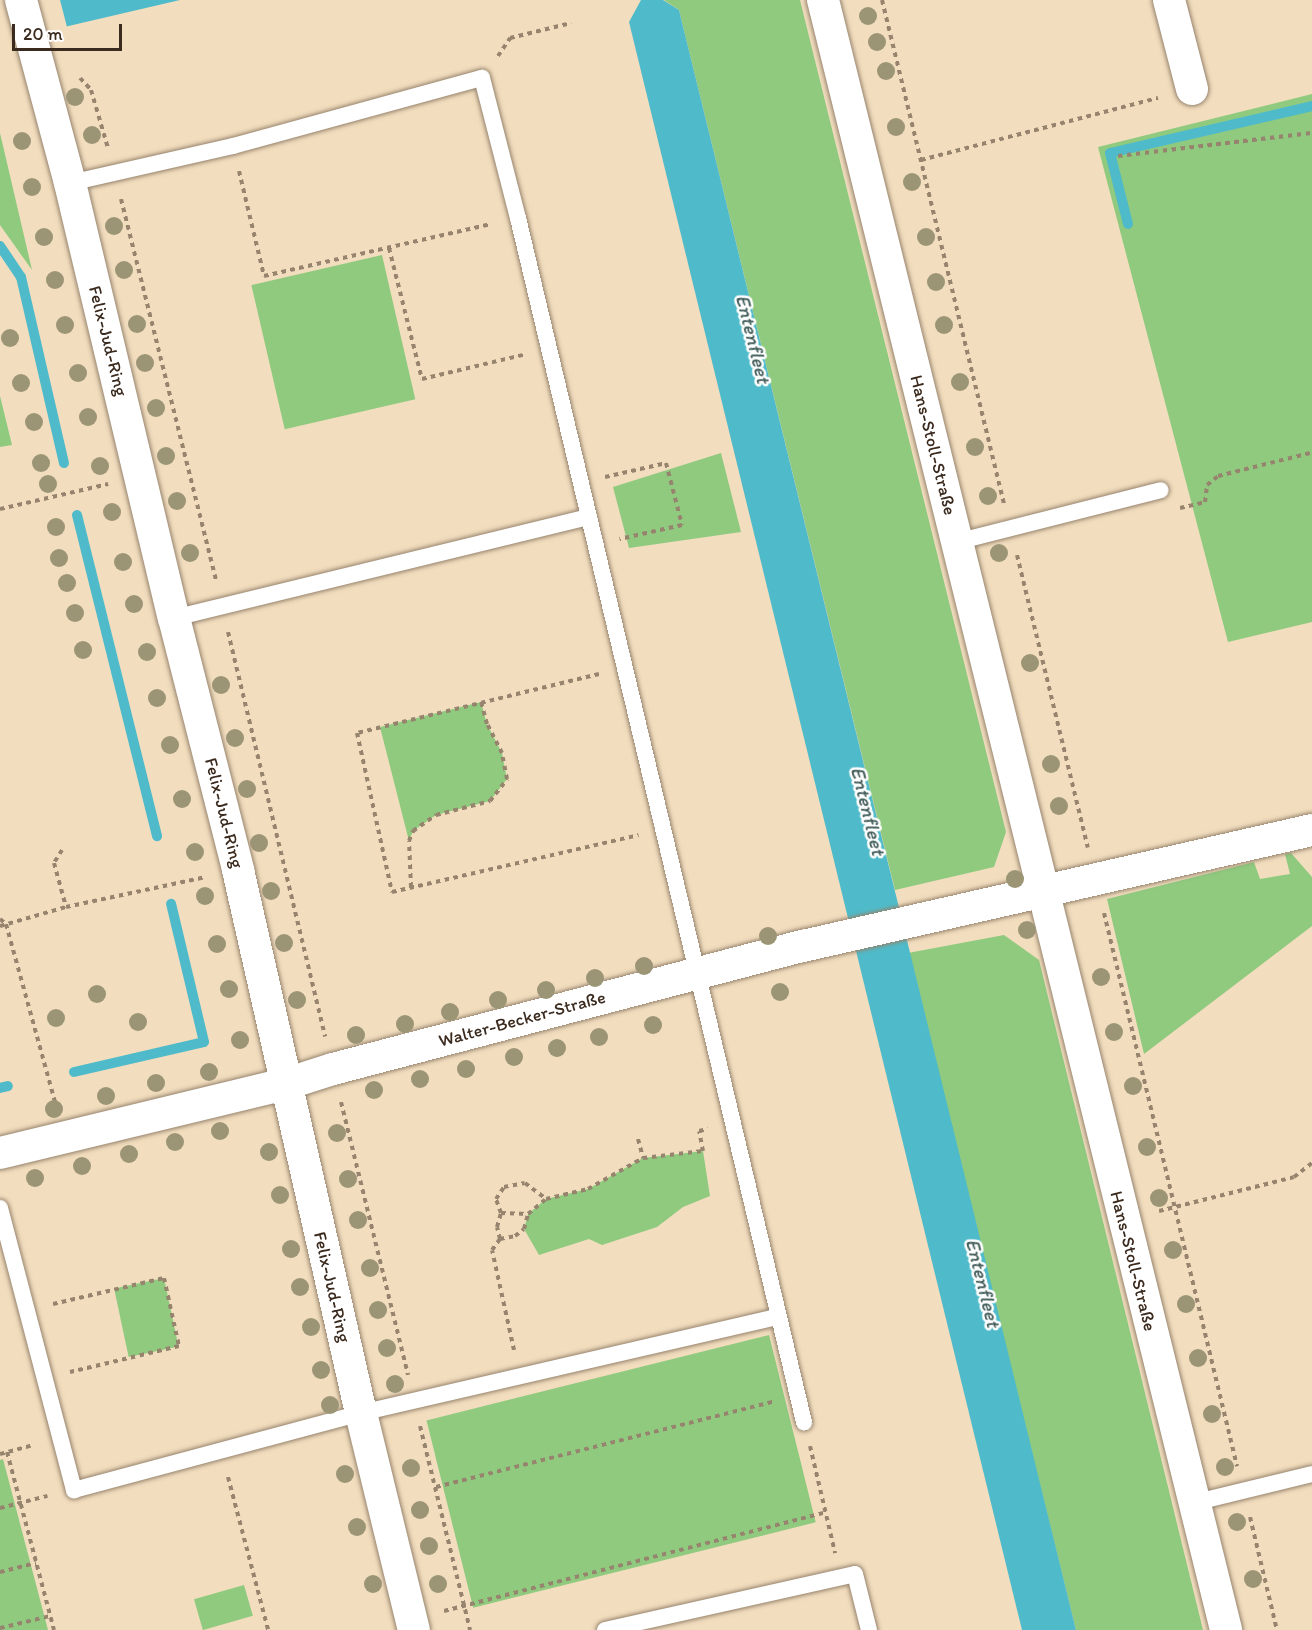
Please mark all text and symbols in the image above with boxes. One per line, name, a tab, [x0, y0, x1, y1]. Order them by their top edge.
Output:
scale bar	[15, 12, 124, 50]
text: 20 m	[23, 23, 63, 45]
street label: Felix-Jud-Ring	[84, 284, 132, 398]
water label: Entenfleet	[730, 292, 776, 386]
street label: Hans-Stoll-Straße	[905, 373, 961, 517]
street label: Felix-Jud-Ring	[200, 756, 248, 870]
water label: Entenfleet	[845, 764, 891, 858]
street label: Walter-Becker-Straße	[436, 986, 608, 1052]
street label: Hans-Stoll-Straße	[1105, 1189, 1161, 1333]
street label: Felix-Jud-Ring	[309, 1230, 355, 1344]
water label: Entenfleet	[960, 1236, 1006, 1330]

